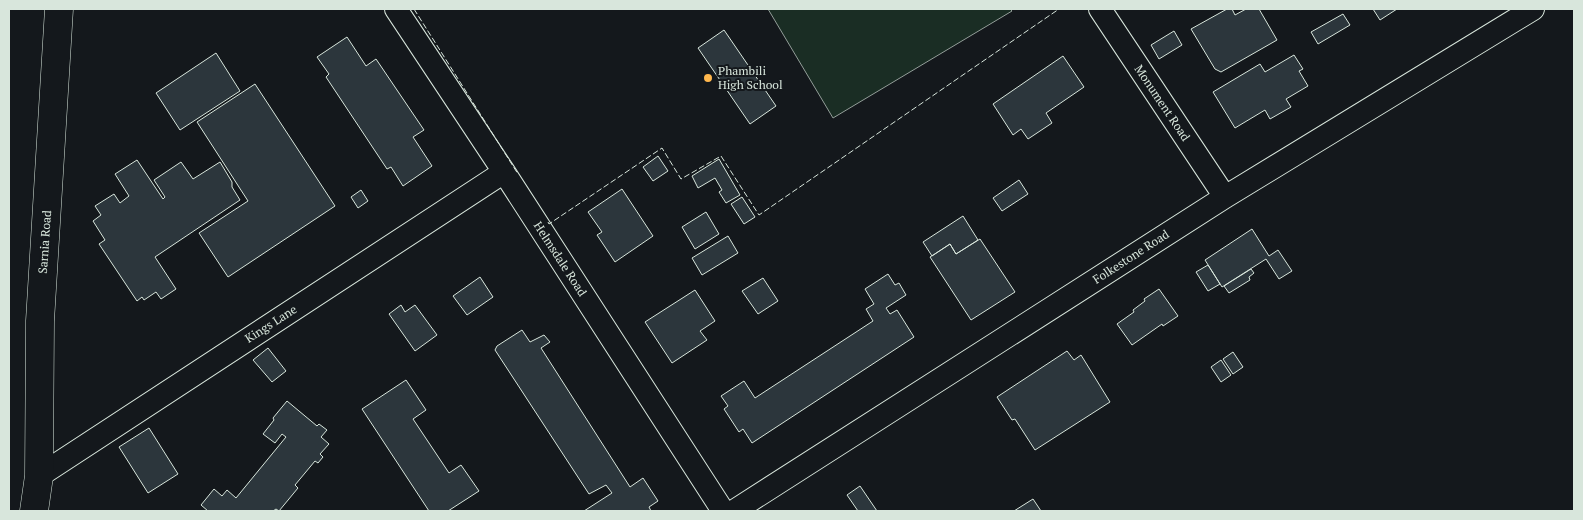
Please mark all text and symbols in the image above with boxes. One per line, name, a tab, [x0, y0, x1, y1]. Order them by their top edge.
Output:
street label: Monument Road	[1131, 62, 1194, 144]
place label: Phambili High School	[718, 63, 783, 92]
marker: Phambili High School	[702, 72, 714, 84]
street label: Sarnia Road	[35, 209, 54, 274]
street label: Helmsdale Road	[531, 219, 590, 299]
street label: Folkestone Road	[1090, 226, 1172, 287]
street label: Kings Lane	[242, 301, 299, 346]

